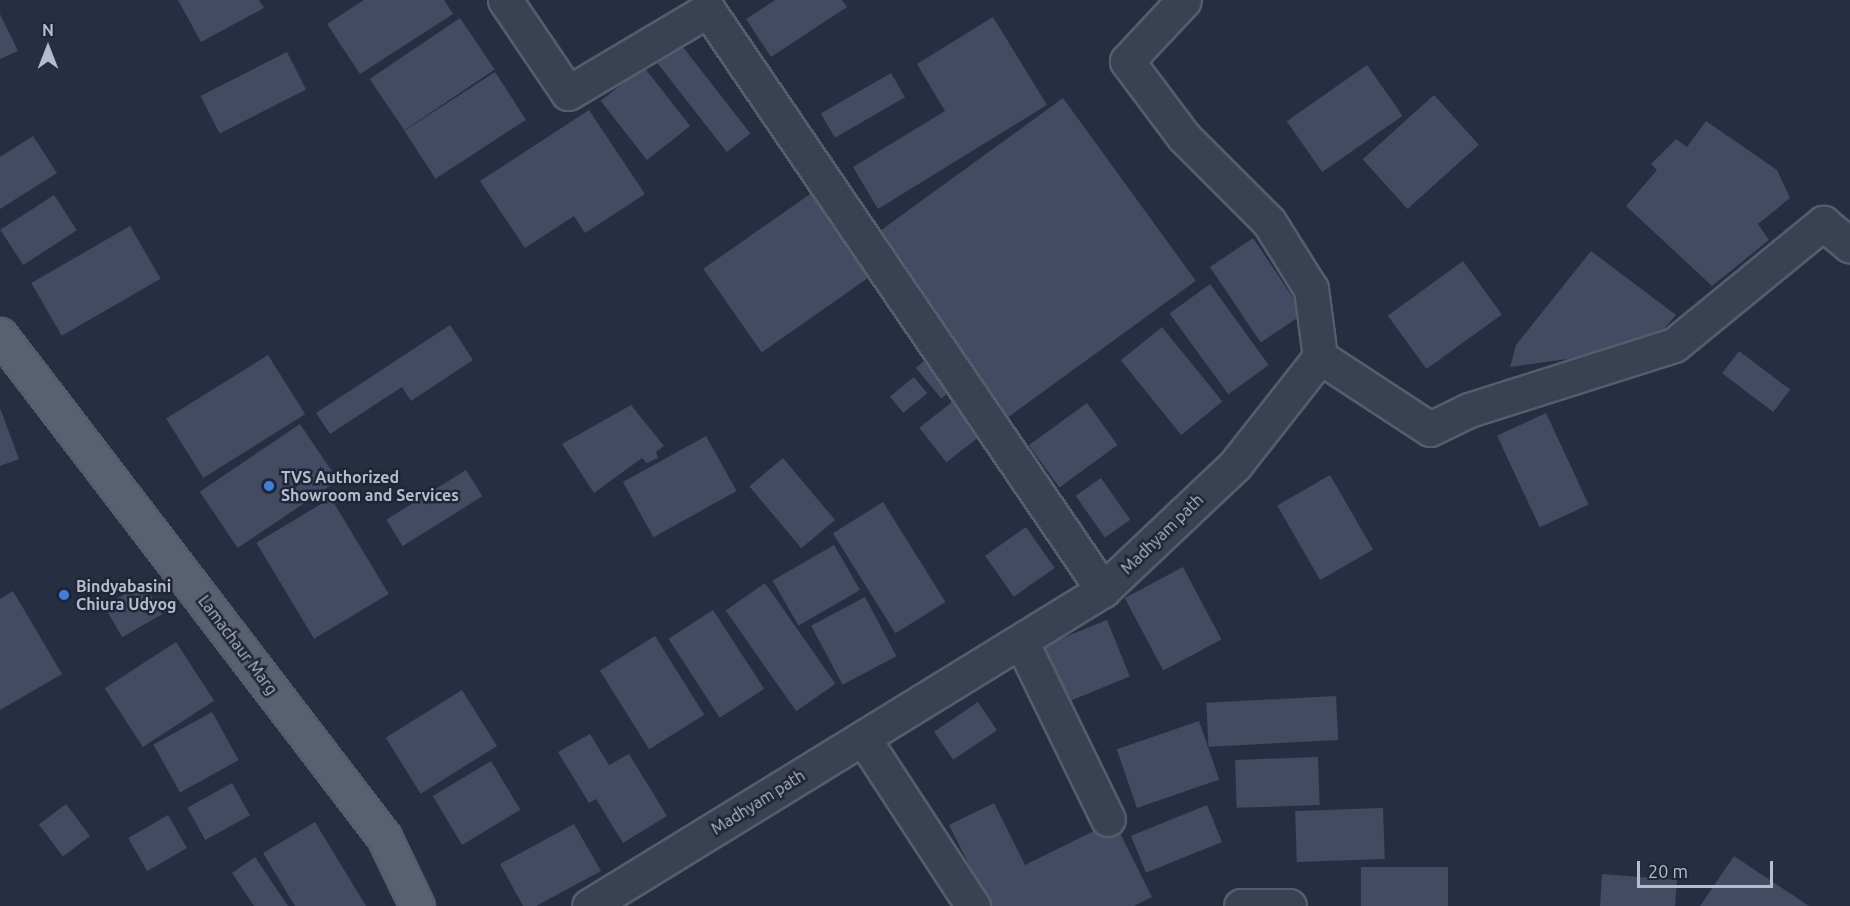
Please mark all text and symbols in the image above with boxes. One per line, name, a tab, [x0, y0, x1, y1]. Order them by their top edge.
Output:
north arrow	[18, 18, 78, 78]
text: N	[42, 21, 54, 39]
place label: TVS Authorized Showroom and Services	[281, 467, 459, 505]
marker: TVS Authorized Showroom and Services	[262, 479, 276, 493]
street label: Madhyam path	[1117, 490, 1207, 578]
place label: Bindyabasini Chiura Udyog	[76, 576, 176, 614]
marker: Bindyabasini Chiura Udyog	[57, 588, 71, 602]
street label: Lamachaur Marg	[194, 592, 282, 698]
street label: Madhyam path	[708, 766, 808, 838]
scale bar	[1640, 849, 1776, 887]
text: 20 m	[1648, 861, 1688, 881]

